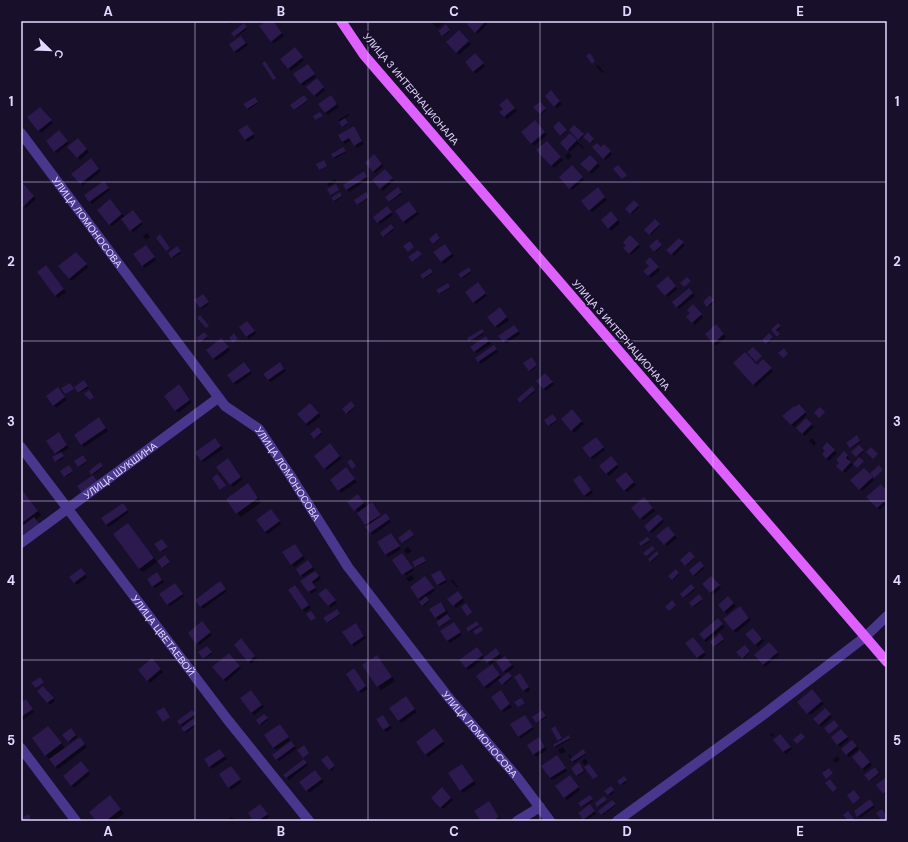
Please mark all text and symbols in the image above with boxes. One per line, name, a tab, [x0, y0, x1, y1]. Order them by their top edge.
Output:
text: A	[103, 3, 113, 20]
text: B	[277, 3, 285, 20]
text: C	[449, 3, 459, 20]
text: D	[622, 3, 632, 20]
text: E	[796, 3, 804, 20]
north arrow	[30, 30, 70, 70]
street label: УЛИЦА 3 ИНТЕРНАЦИОНАЛА	[360, 30, 462, 148]
text: С	[51, 48, 67, 60]
text: 1	[9, 93, 13, 110]
text: 1	[895, 93, 899, 110]
street label: УЛИЦА ЛОМОНОСОВА	[49, 174, 126, 270]
text: 2	[7, 253, 15, 270]
text: 2	[893, 253, 901, 270]
street label: УЛИЦА 3 ИНТЕРНАЦИОНАЛА	[569, 277, 673, 393]
text: 3	[7, 413, 15, 430]
text: 3	[893, 413, 901, 430]
street label: УЛИЦА ЛОМОНОСОВА	[253, 424, 324, 523]
street label: УЛИЦА ШУКШИНА	[81, 439, 160, 501]
text: 4	[7, 572, 15, 589]
text: 4	[893, 572, 901, 589]
street label: УЛИЦА ЦВЕТАЕВОЙ	[129, 592, 198, 678]
street label: УЛИЦА ЛОМОНОСОВА	[439, 688, 521, 780]
text: 5	[7, 732, 15, 749]
text: 5	[893, 732, 901, 749]
text: A	[103, 823, 113, 840]
text: B	[277, 823, 285, 840]
text: C	[449, 823, 459, 840]
text: D	[622, 823, 632, 840]
text: E	[796, 823, 804, 840]

